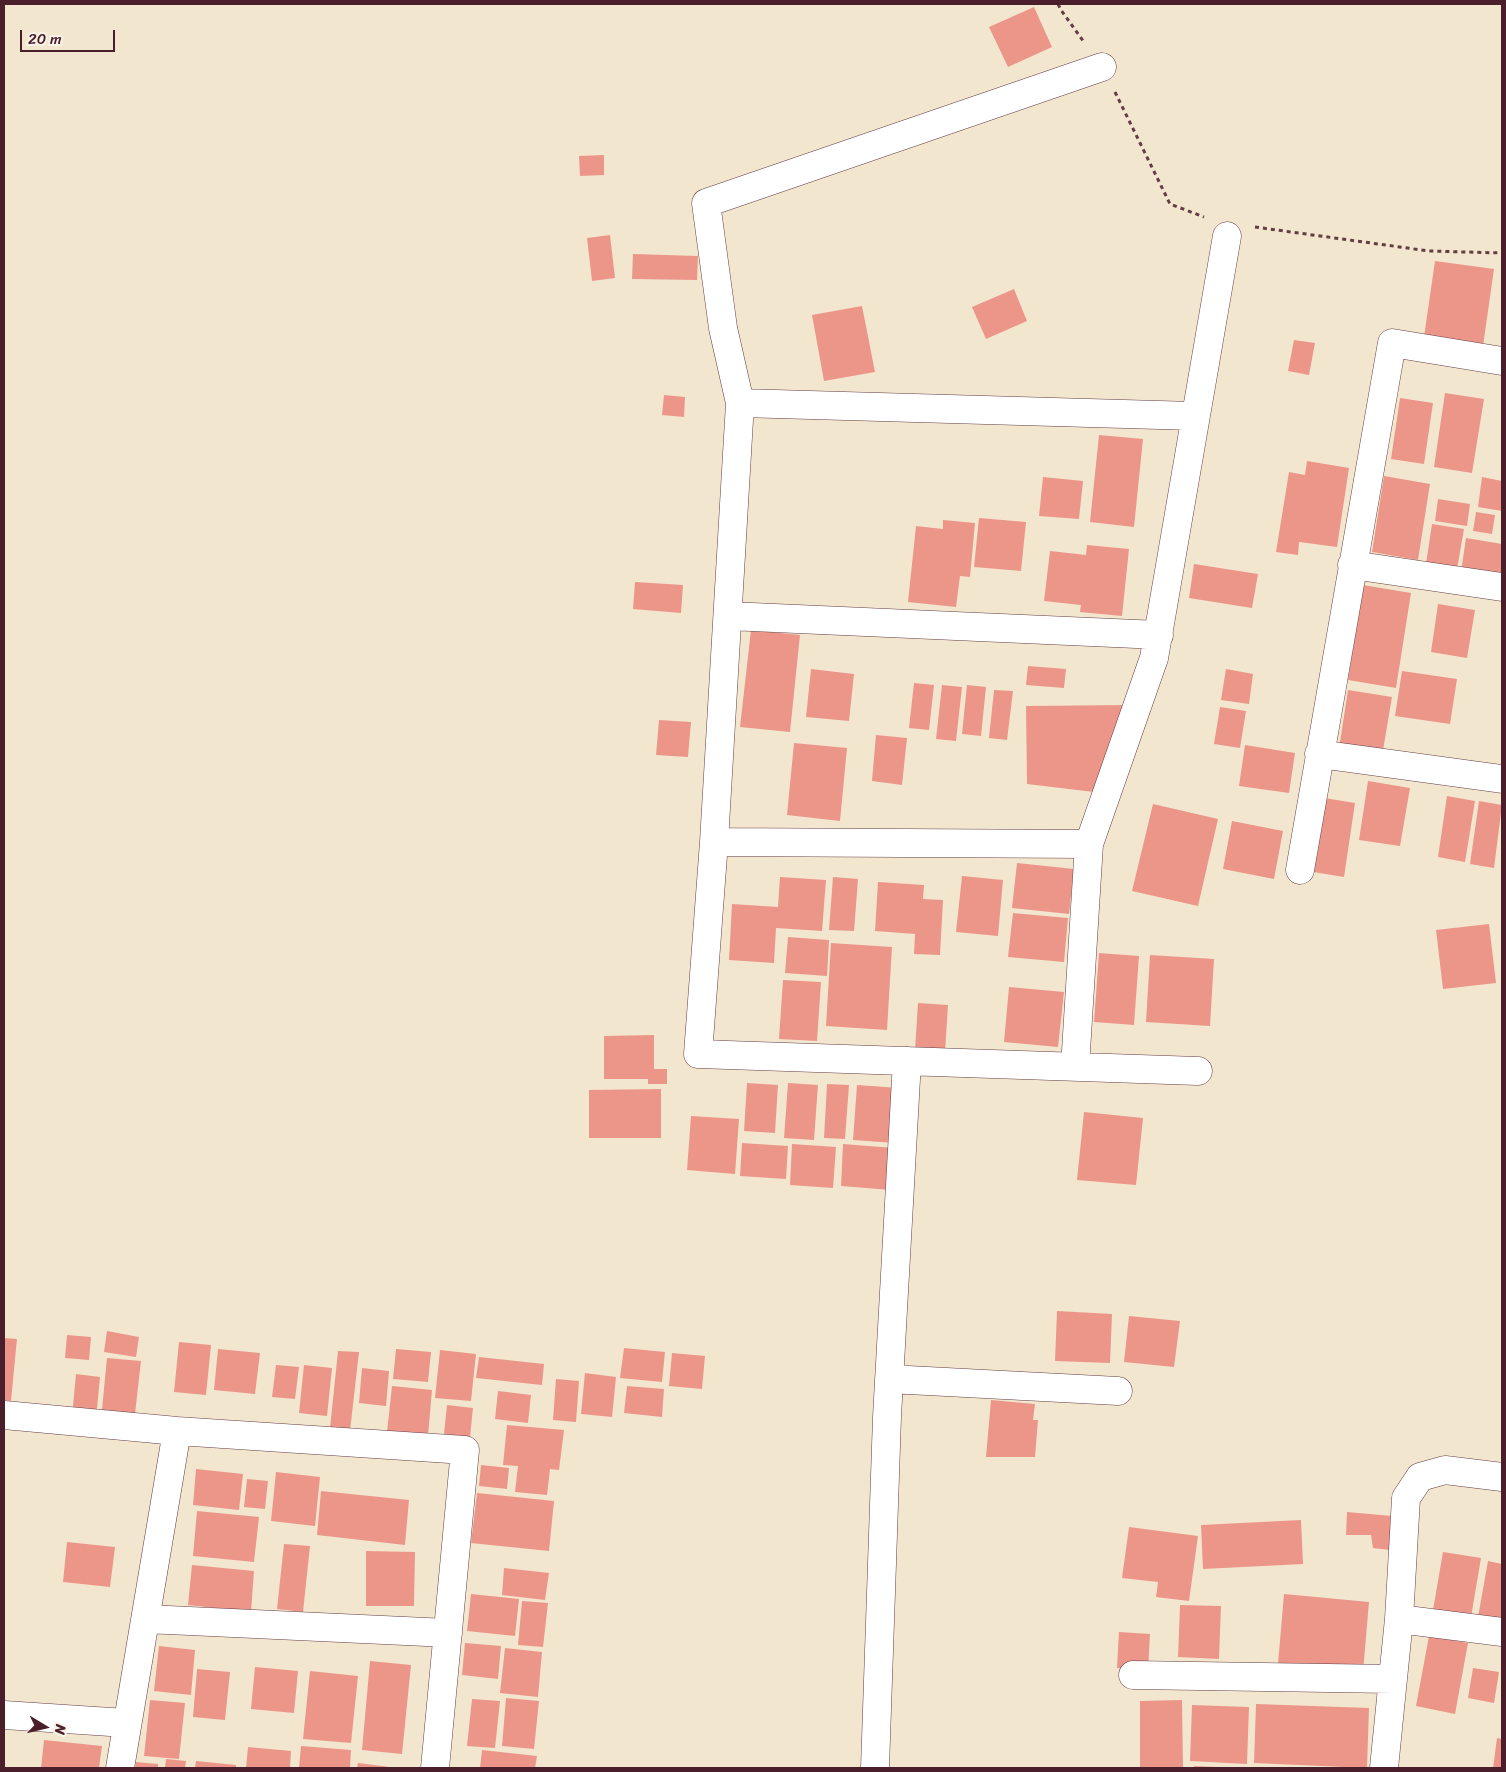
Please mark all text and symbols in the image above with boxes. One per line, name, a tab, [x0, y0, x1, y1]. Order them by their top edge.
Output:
scale bar	[22, 20, 118, 52]
text: 20 m	[28, 26, 62, 52]
north arrow	[20, 1702, 70, 1752]
text: N	[47, 1723, 73, 1736]

